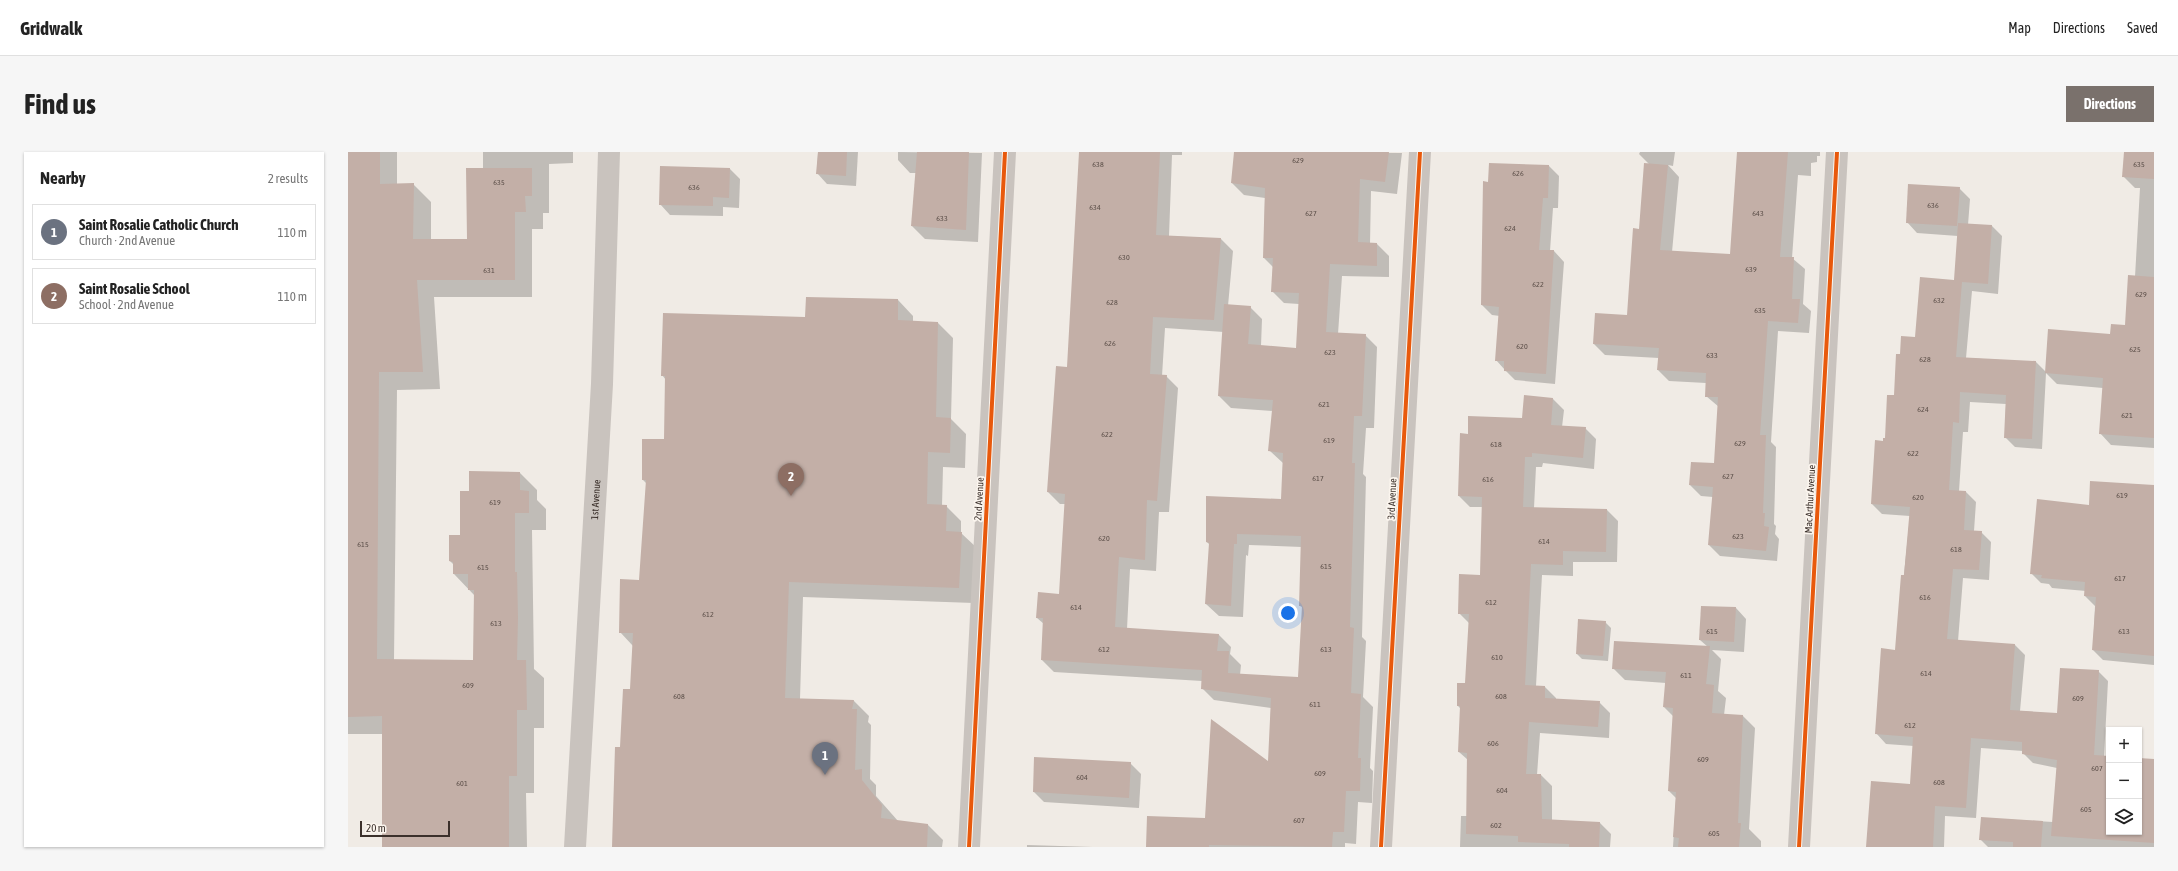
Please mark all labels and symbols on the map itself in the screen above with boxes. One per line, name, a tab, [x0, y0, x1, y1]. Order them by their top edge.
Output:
house number: 629	[1292, 156, 1304, 165]
house number: 638	[1092, 160, 1104, 169]
house number: 635	[2133, 160, 2145, 169]
house number: 626	[1512, 169, 1524, 178]
house number: 635	[493, 178, 505, 187]
house number: 636	[688, 183, 700, 192]
house number: 636	[1927, 201, 1939, 210]
house number: 634	[1089, 203, 1101, 212]
house number: 627	[1305, 209, 1317, 218]
house number: 643	[1752, 209, 1764, 218]
house number: 633	[936, 214, 948, 223]
house number: 624	[1504, 224, 1516, 233]
house number: 630	[1118, 253, 1130, 262]
house number: 639	[1745, 265, 1757, 274]
house number: 631	[483, 266, 495, 275]
house number: 622	[1532, 280, 1544, 289]
house number: 629	[2135, 290, 2147, 299]
house number: 632	[1933, 296, 1945, 305]
house number: 628	[1106, 298, 1118, 307]
house number: 635	[1754, 306, 1766, 315]
house number: 626	[1104, 339, 1116, 348]
house number: 620	[1516, 342, 1528, 351]
house number: 625	[2129, 345, 2141, 354]
house number: 623	[1324, 348, 1336, 357]
house number: 633	[1706, 351, 1718, 360]
house number: 628	[1919, 355, 1931, 364]
house number: 621	[1318, 400, 1330, 409]
house number: 624	[1917, 405, 1929, 414]
house number: 621	[2121, 411, 2133, 420]
house number: 622	[1101, 430, 1113, 439]
house number: 619	[1323, 436, 1335, 445]
house number: 629	[1734, 439, 1746, 448]
house number: 618	[1490, 440, 1502, 449]
house number: 622	[1907, 449, 1919, 458]
pin: 2	[778, 463, 804, 496]
street label: Mac Arthur Avenue	[1803, 464, 1817, 534]
house number: 627	[1722, 472, 1734, 481]
house number: 617	[1312, 474, 1324, 483]
house number: 616	[1482, 475, 1494, 484]
street label: 2nd Avenue	[972, 477, 986, 521]
street label: 3rd Avenue	[1385, 478, 1399, 520]
street label: 1st Avenue	[589, 479, 602, 520]
house number: 619	[2116, 491, 2128, 500]
house number: 620	[1912, 493, 1924, 502]
house number: 619	[489, 498, 501, 507]
house number: 623	[1732, 532, 1744, 541]
house number: 620	[1098, 534, 1110, 543]
house number: 614	[1538, 537, 1550, 546]
house number: 615	[357, 540, 369, 549]
house number: 618	[1950, 545, 1962, 554]
house number: 615	[1320, 562, 1332, 571]
house number: 615	[477, 563, 489, 572]
house number: 617	[2114, 574, 2126, 583]
house number: 616	[1919, 593, 1931, 602]
house number: 612	[1485, 598, 1497, 607]
house number: 614	[1070, 603, 1082, 612]
your location	[1278, 603, 1298, 623]
house number: 612	[702, 610, 714, 619]
house number: 613	[490, 619, 502, 628]
house number: 615	[1706, 627, 1718, 636]
house number: 613	[2118, 627, 2130, 636]
house number: 612	[1098, 645, 1110, 654]
house number: 613	[1320, 645, 1332, 654]
house number: 610	[1491, 653, 1503, 662]
house number: 614	[1920, 669, 1932, 678]
house number: 611	[1680, 671, 1692, 680]
house number: 609	[462, 681, 474, 690]
house number: 608	[673, 692, 685, 701]
house number: 608	[1495, 692, 1507, 701]
house number: 609	[2072, 694, 2084, 703]
house number: 611	[1309, 700, 1321, 709]
house number: 612	[1904, 721, 1916, 730]
house number: 606	[1487, 739, 1499, 748]
pin: 1	[812, 742, 838, 775]
house number: 609	[1697, 755, 1709, 764]
house number: 607	[2091, 764, 2103, 773]
house number: 609	[1314, 769, 1326, 778]
house number: 604	[1076, 773, 1088, 782]
house number: 608	[1933, 778, 1945, 787]
house number: 601	[456, 779, 468, 788]
house number: 604	[1496, 786, 1508, 795]
house number: 605	[2080, 805, 2092, 814]
house number: 607	[1293, 816, 1305, 825]
scale bar	[360, 819, 450, 838]
house number: 602	[1490, 821, 1502, 830]
house number: 605	[1708, 829, 1720, 838]

